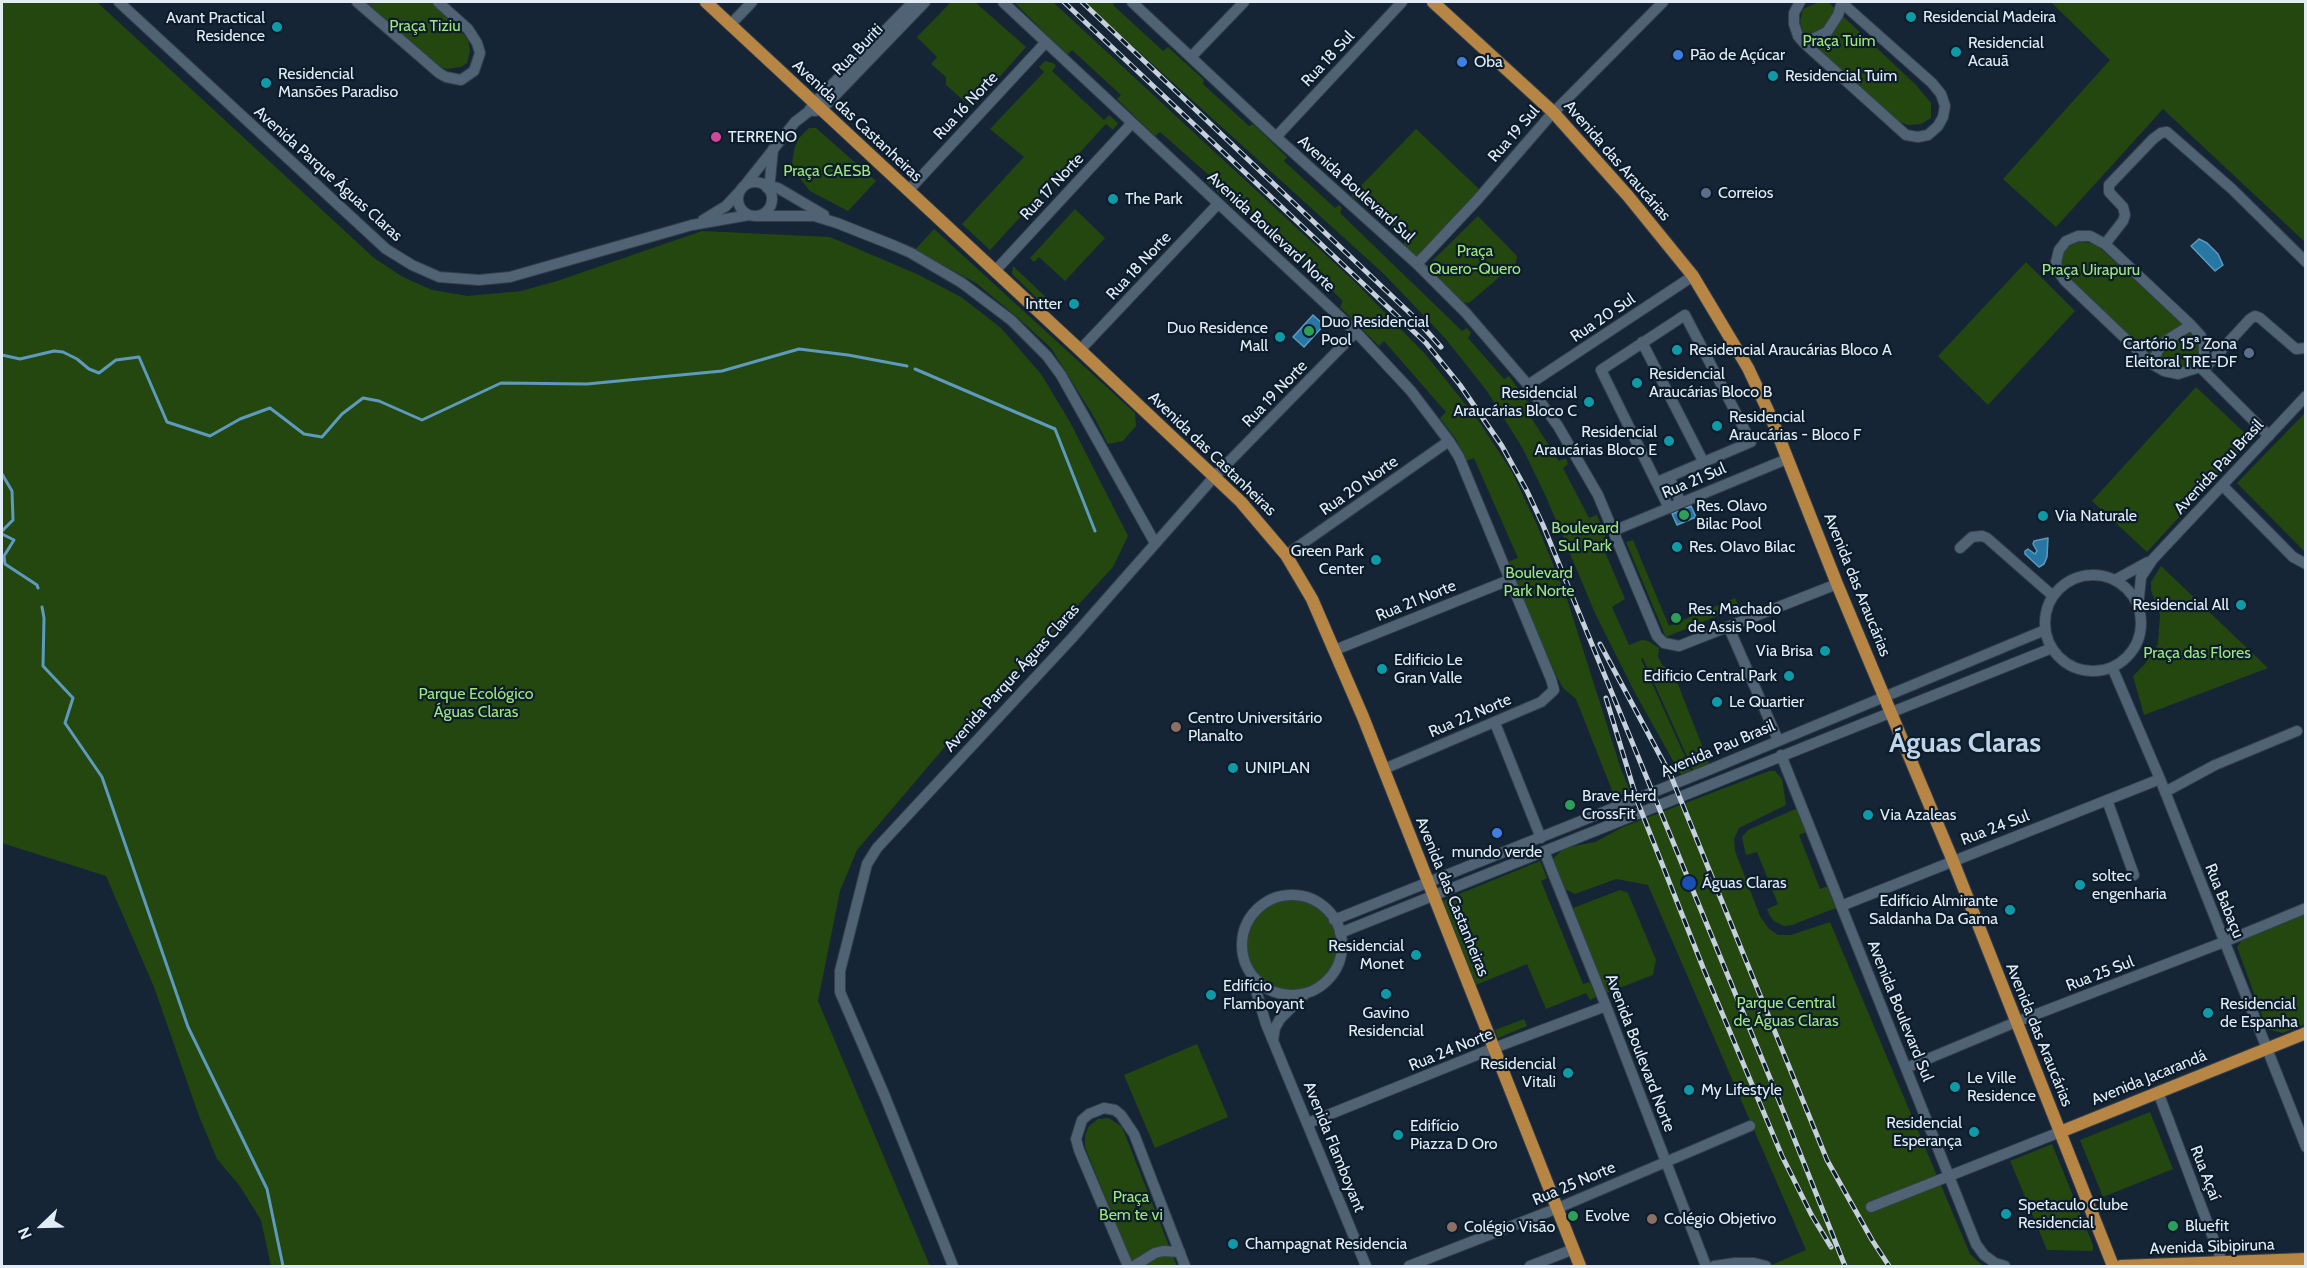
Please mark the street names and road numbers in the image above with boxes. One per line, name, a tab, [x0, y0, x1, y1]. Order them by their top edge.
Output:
street label: Rua Buriti	[829, 20, 887, 80]
street label: Rua 18 Sul	[1297, 27, 1359, 91]
street label: Avenida das Castanheiras	[788, 56, 926, 186]
street label: Rua 16 Norte	[930, 68, 1002, 144]
street label: Avenida das Araucárias	[1560, 97, 1674, 225]
street label: Avenida Parque Águas Claras	[250, 102, 406, 246]
street label: Rua 19 Sul	[1484, 102, 1544, 166]
street label: Avenida Boulevard Sul	[1294, 132, 1418, 246]
street label: Rua 17 Norte	[1016, 150, 1088, 224]
street label: Avenida Boulevard Norte	[1203, 168, 1339, 296]
street label: Rua 18 Norte	[1103, 228, 1175, 304]
street label: Rua 20 Sul	[1567, 289, 1639, 347]
street label: Rua 19 Norte	[1238, 357, 1312, 431]
street label: Avenida das Castanheiras	[1144, 388, 1280, 520]
street label: Avenida Pau Brasil	[2170, 416, 2268, 518]
street label: Rua 20 Norte	[1316, 452, 1402, 520]
street label: Rua 21 Sul	[1659, 459, 1729, 503]
street label: Avenida das Araucárias	[1819, 510, 1895, 660]
street label: Rua 21 Norte	[1373, 576, 1459, 626]
street label: Avenida Parque Águas Claras	[940, 600, 1084, 756]
street label: Rua 22 Norte	[1426, 690, 1514, 742]
street label: Avenida Pau Brasil	[1658, 716, 1778, 782]
street label: Rua 24 Sul	[1958, 806, 2032, 850]
street label: Avenida das Castanheiras	[1411, 815, 1493, 979]
street label: Rua Babaçu	[2200, 861, 2248, 941]
street label: Avenida Boulevard Sul	[1863, 938, 1937, 1084]
street label: Rua 25 Sul	[2063, 952, 2137, 996]
street label: Avenida das Araucárias	[2001, 960, 2077, 1110]
street label: Avenida Boulevard Norte	[1601, 971, 1679, 1135]
street label: Rua 24 Norte	[1406, 1024, 1496, 1076]
street label: Avenida Jacarandá	[2089, 1046, 2209, 1110]
street label: Avenida Flamboyant	[1299, 1079, 1369, 1215]
street label: Rua Açaí	[2186, 1143, 2224, 1203]
street label: Rua 25 Norte	[1530, 1158, 1618, 1210]
street label: Avenida Sibipiruna	[2149, 1235, 2275, 1259]

